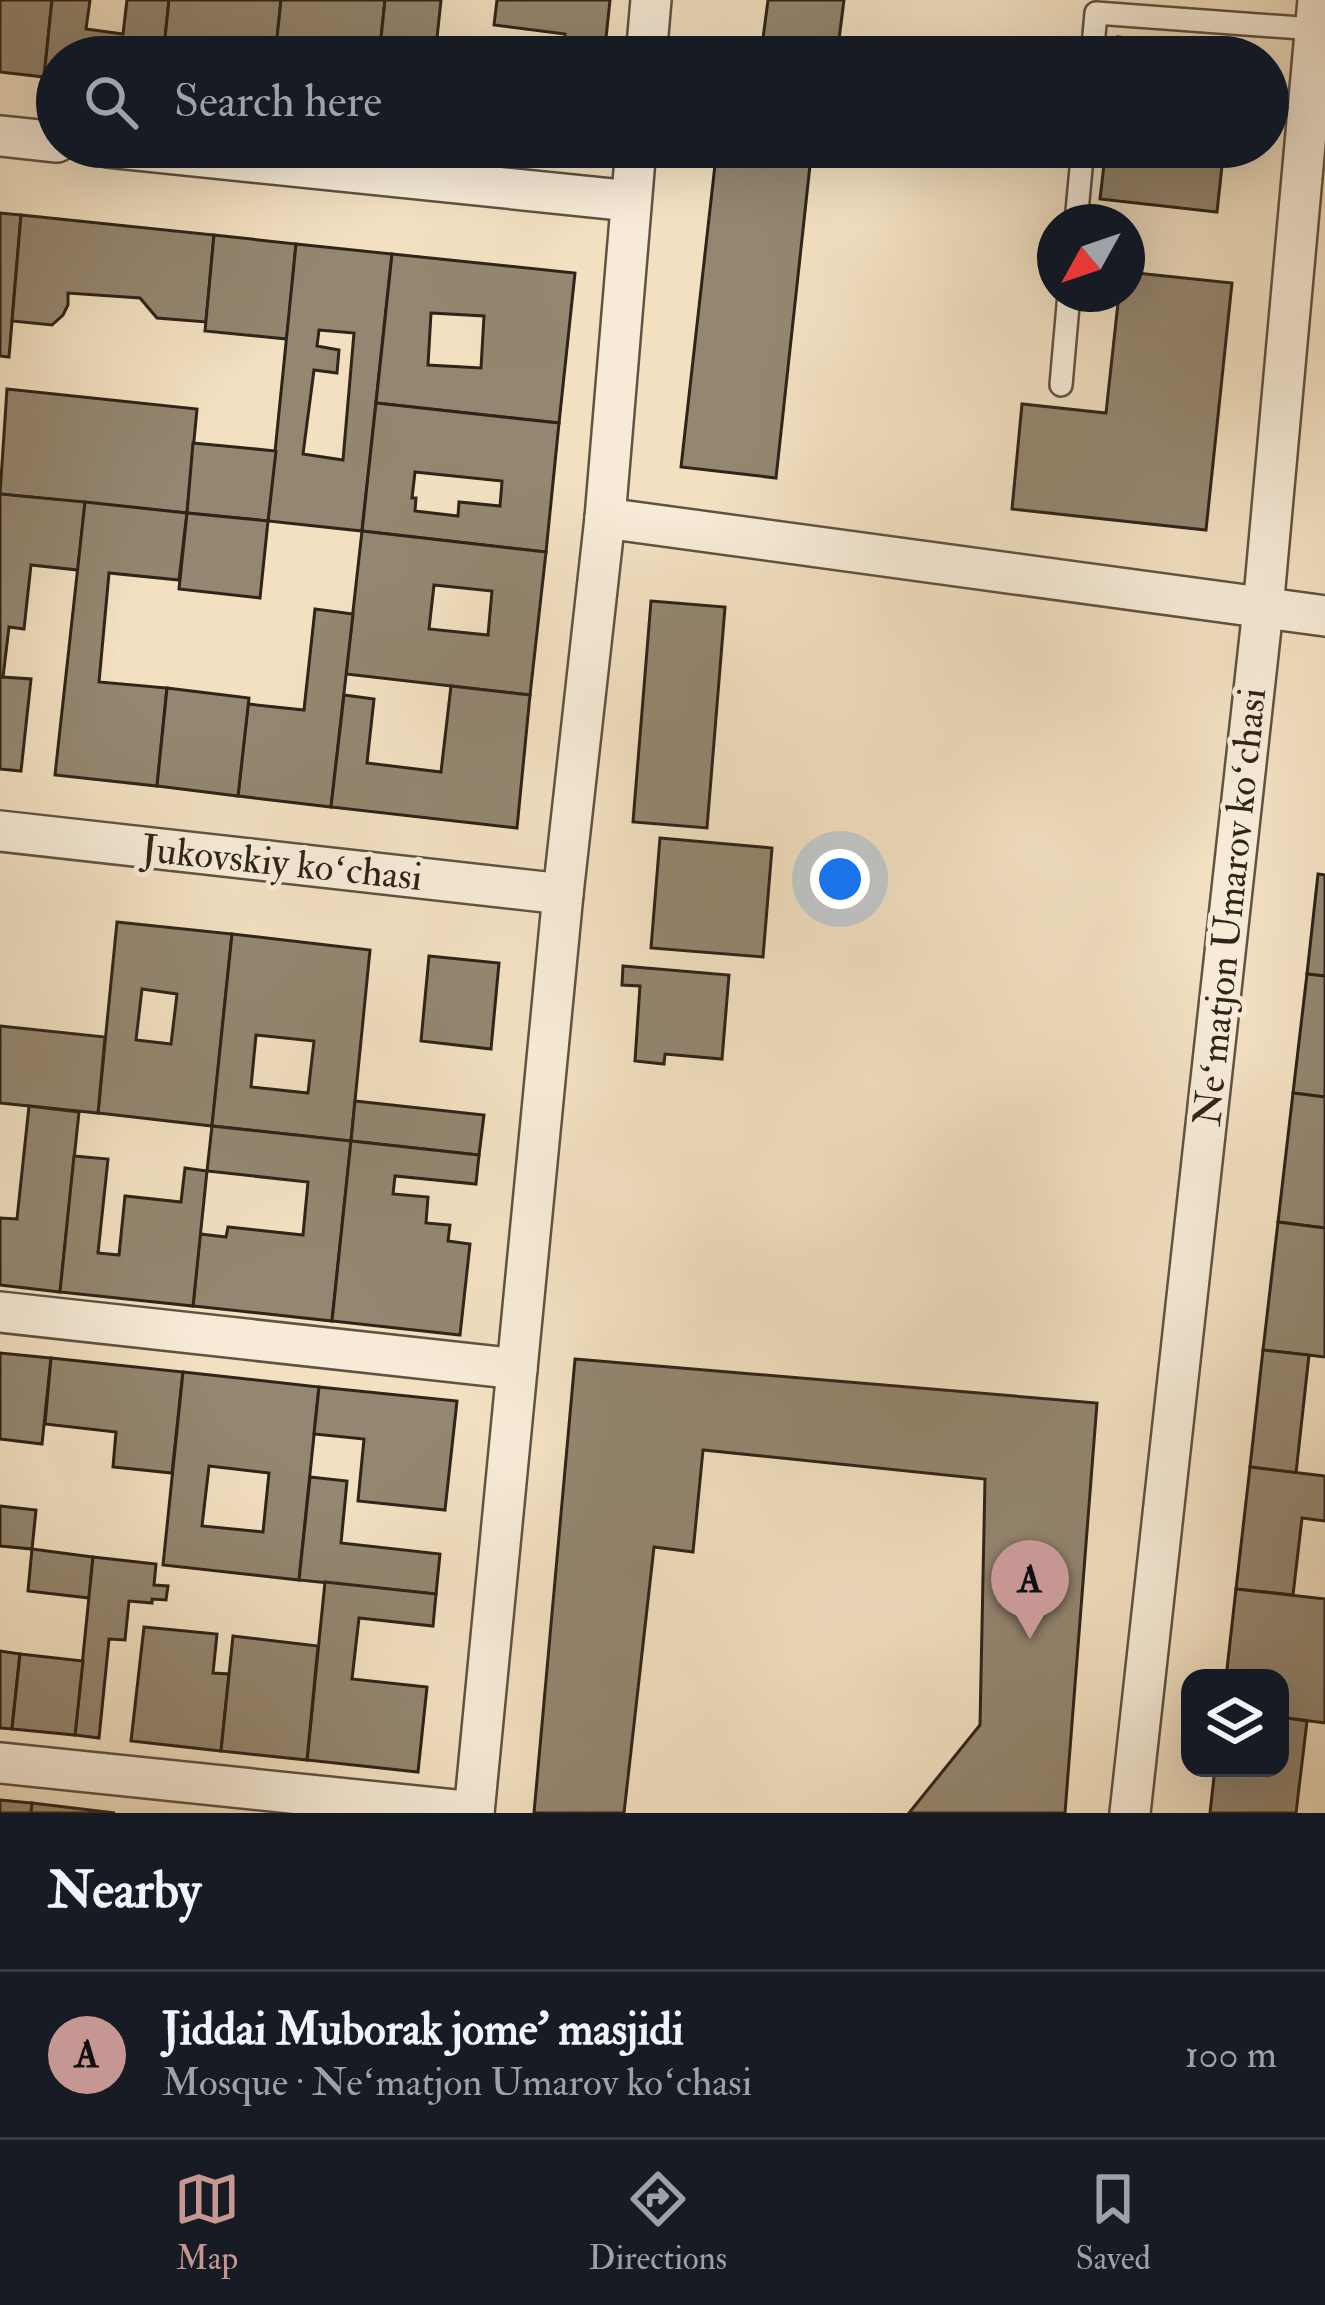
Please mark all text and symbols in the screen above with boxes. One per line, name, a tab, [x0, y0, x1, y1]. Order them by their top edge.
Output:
search box	[36, 36, 1289, 168]
icon: search	[78, 69, 144, 135]
text: Search here	[174, 74, 382, 130]
north arrow	[1037, 204, 1145, 312]
street label: Neʻmatjon Umarov koʻchasi	[1183, 686, 1277, 1128]
street label: Jukovskiy koʻchasi	[138, 824, 425, 902]
your location	[810, 849, 870, 909]
pin: A	[991, 1540, 1069, 1639]
map controls	[1181, 1669, 1289, 1777]
button: layers	[1181, 1669, 1289, 1777]
text: Nearby	[48, 1859, 201, 1923]
text: Jiddai Muborak jome' masjidi	[162, 2002, 684, 2058]
text: A	[75, 2030, 99, 2079]
text: 100 m	[1185, 2030, 1277, 2079]
text: Mosque · Neʻmatjon Umarov koʻchasi	[162, 2058, 752, 2107]
tab: Map	[174, 2166, 240, 2279]
tab: Directions	[589, 2166, 727, 2279]
tab: Saved	[1075, 2166, 1151, 2279]

